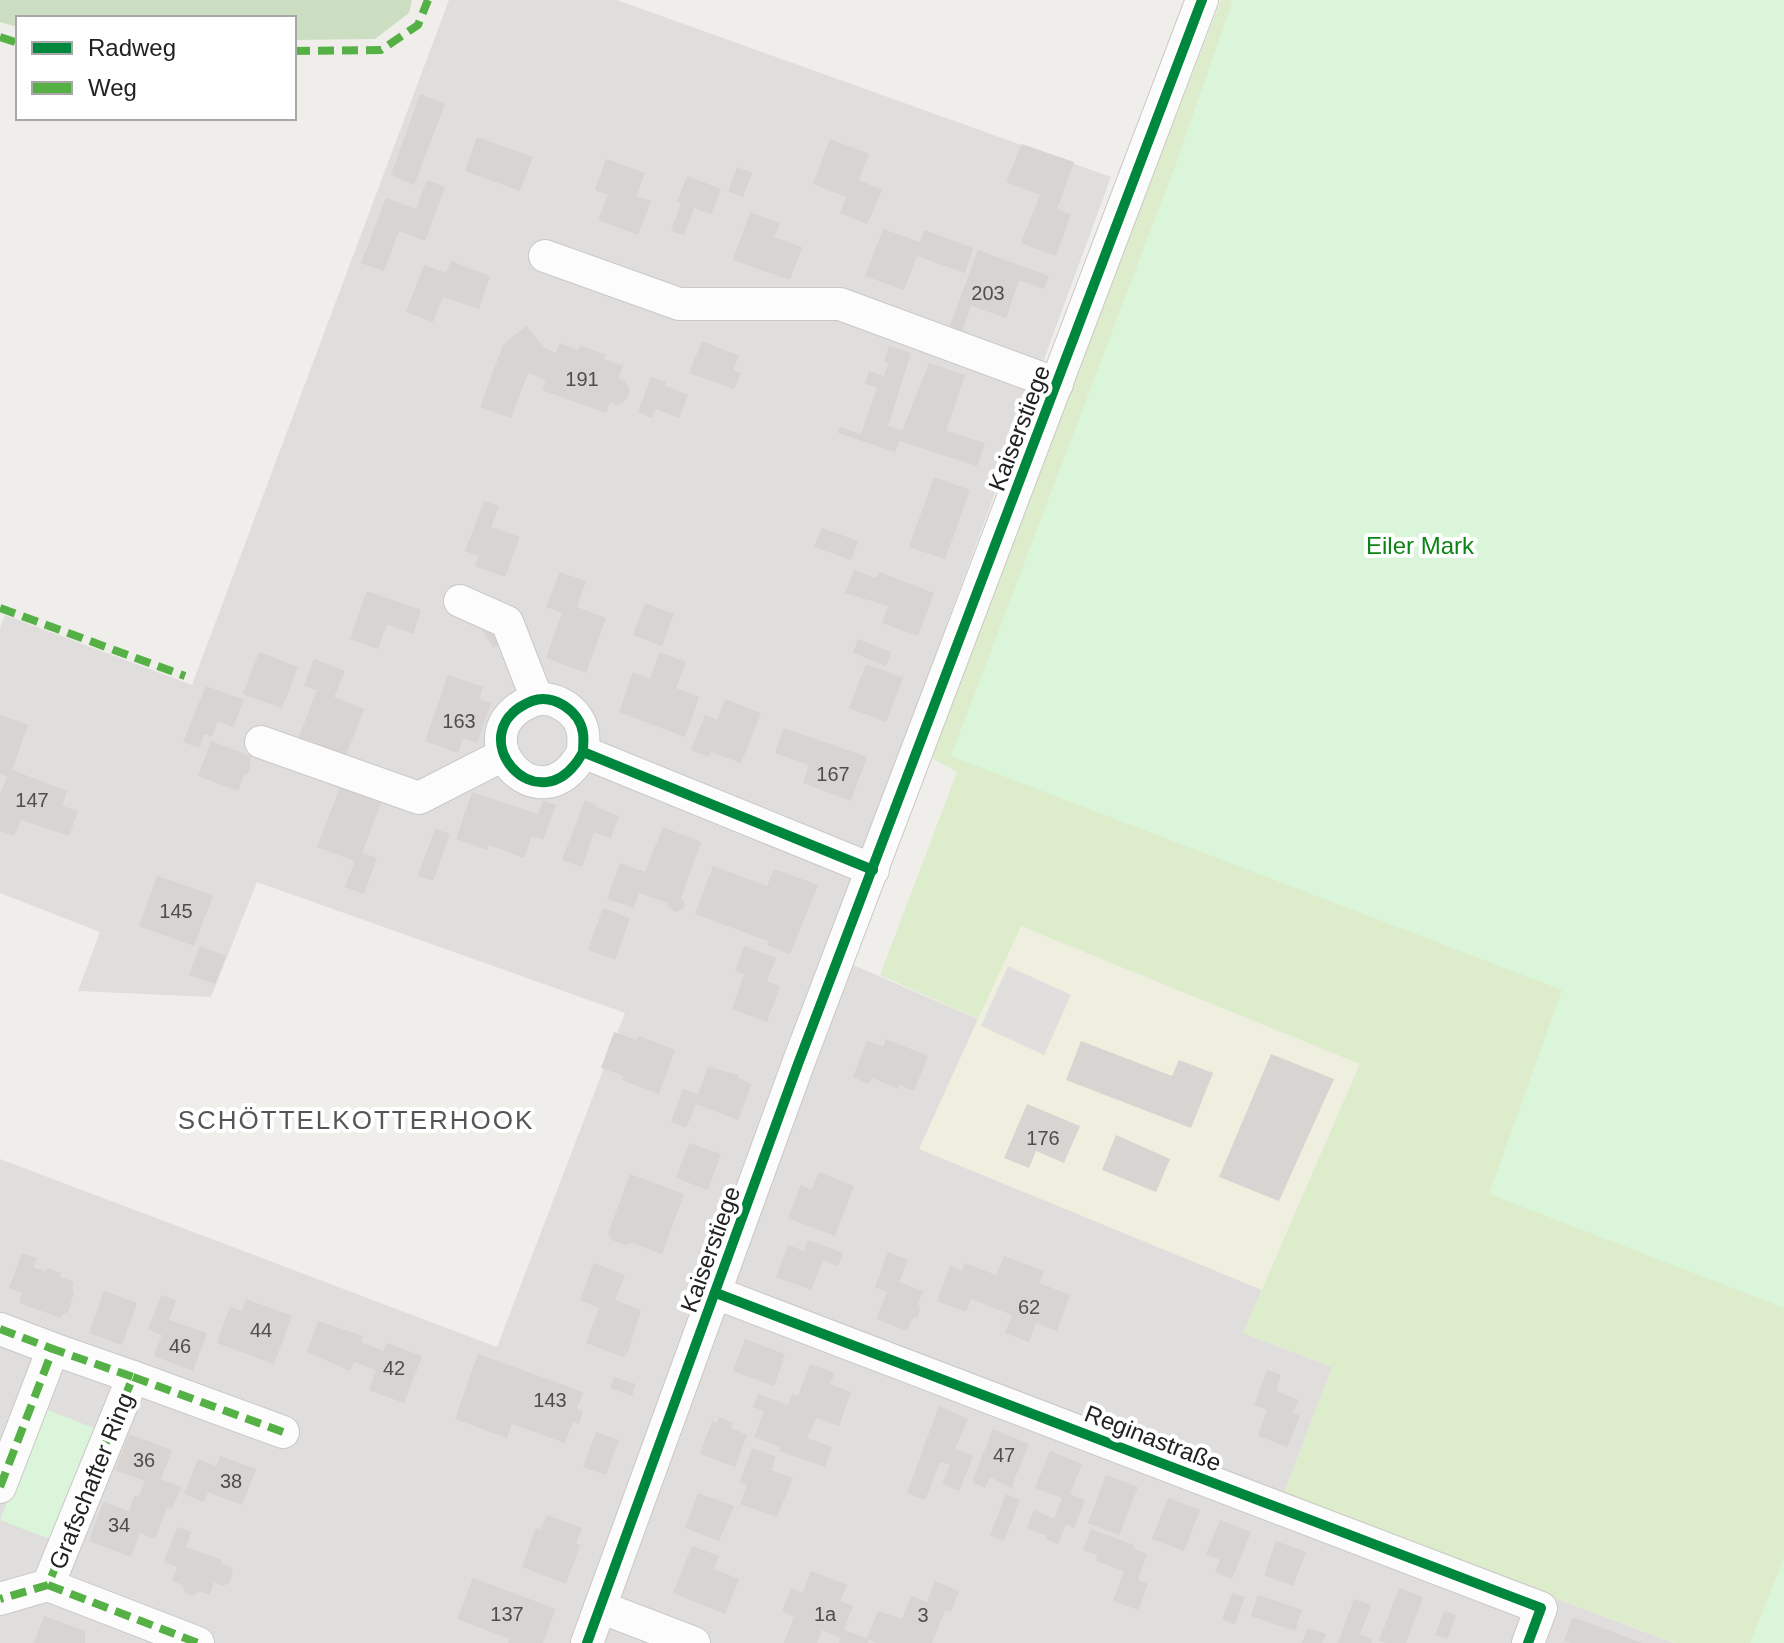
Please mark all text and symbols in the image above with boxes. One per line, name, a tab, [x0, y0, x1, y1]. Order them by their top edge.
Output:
legend	[16, 16, 296, 120]
text: Radweg	[88, 34, 176, 61]
text: Weg	[88, 74, 137, 101]
house number: 203	[971, 282, 1005, 304]
street label: Kaiserstiege	[983, 362, 1055, 494]
house number: 191	[565, 368, 599, 390]
park label: Eiler Mark	[1366, 532, 1475, 559]
house number: 163	[442, 710, 476, 732]
house number: 167	[816, 763, 850, 785]
house number: 147	[15, 789, 49, 811]
house number: 145	[159, 900, 193, 922]
district label: SCHÖTTELKOTTERHOOK	[178, 1105, 534, 1135]
house number: 176	[1026, 1127, 1060, 1149]
street label: Kaiserstiege	[675, 1182, 745, 1316]
house number: 62	[1018, 1296, 1040, 1318]
house number: 44	[250, 1319, 272, 1341]
house number: 46	[169, 1335, 191, 1357]
house number: 42	[383, 1357, 405, 1379]
street label: Grafschafter Ring	[43, 1389, 139, 1573]
house number: 143	[533, 1389, 567, 1411]
street label: Reginastraße	[1081, 1400, 1225, 1476]
house number: 47	[993, 1444, 1015, 1466]
house number: 36	[133, 1449, 155, 1471]
house number: 38	[220, 1470, 242, 1492]
house number: 34	[108, 1514, 130, 1536]
house number: 137	[490, 1603, 524, 1625]
house number: 1a	[814, 1603, 837, 1625]
house number: 3	[917, 1604, 929, 1626]

